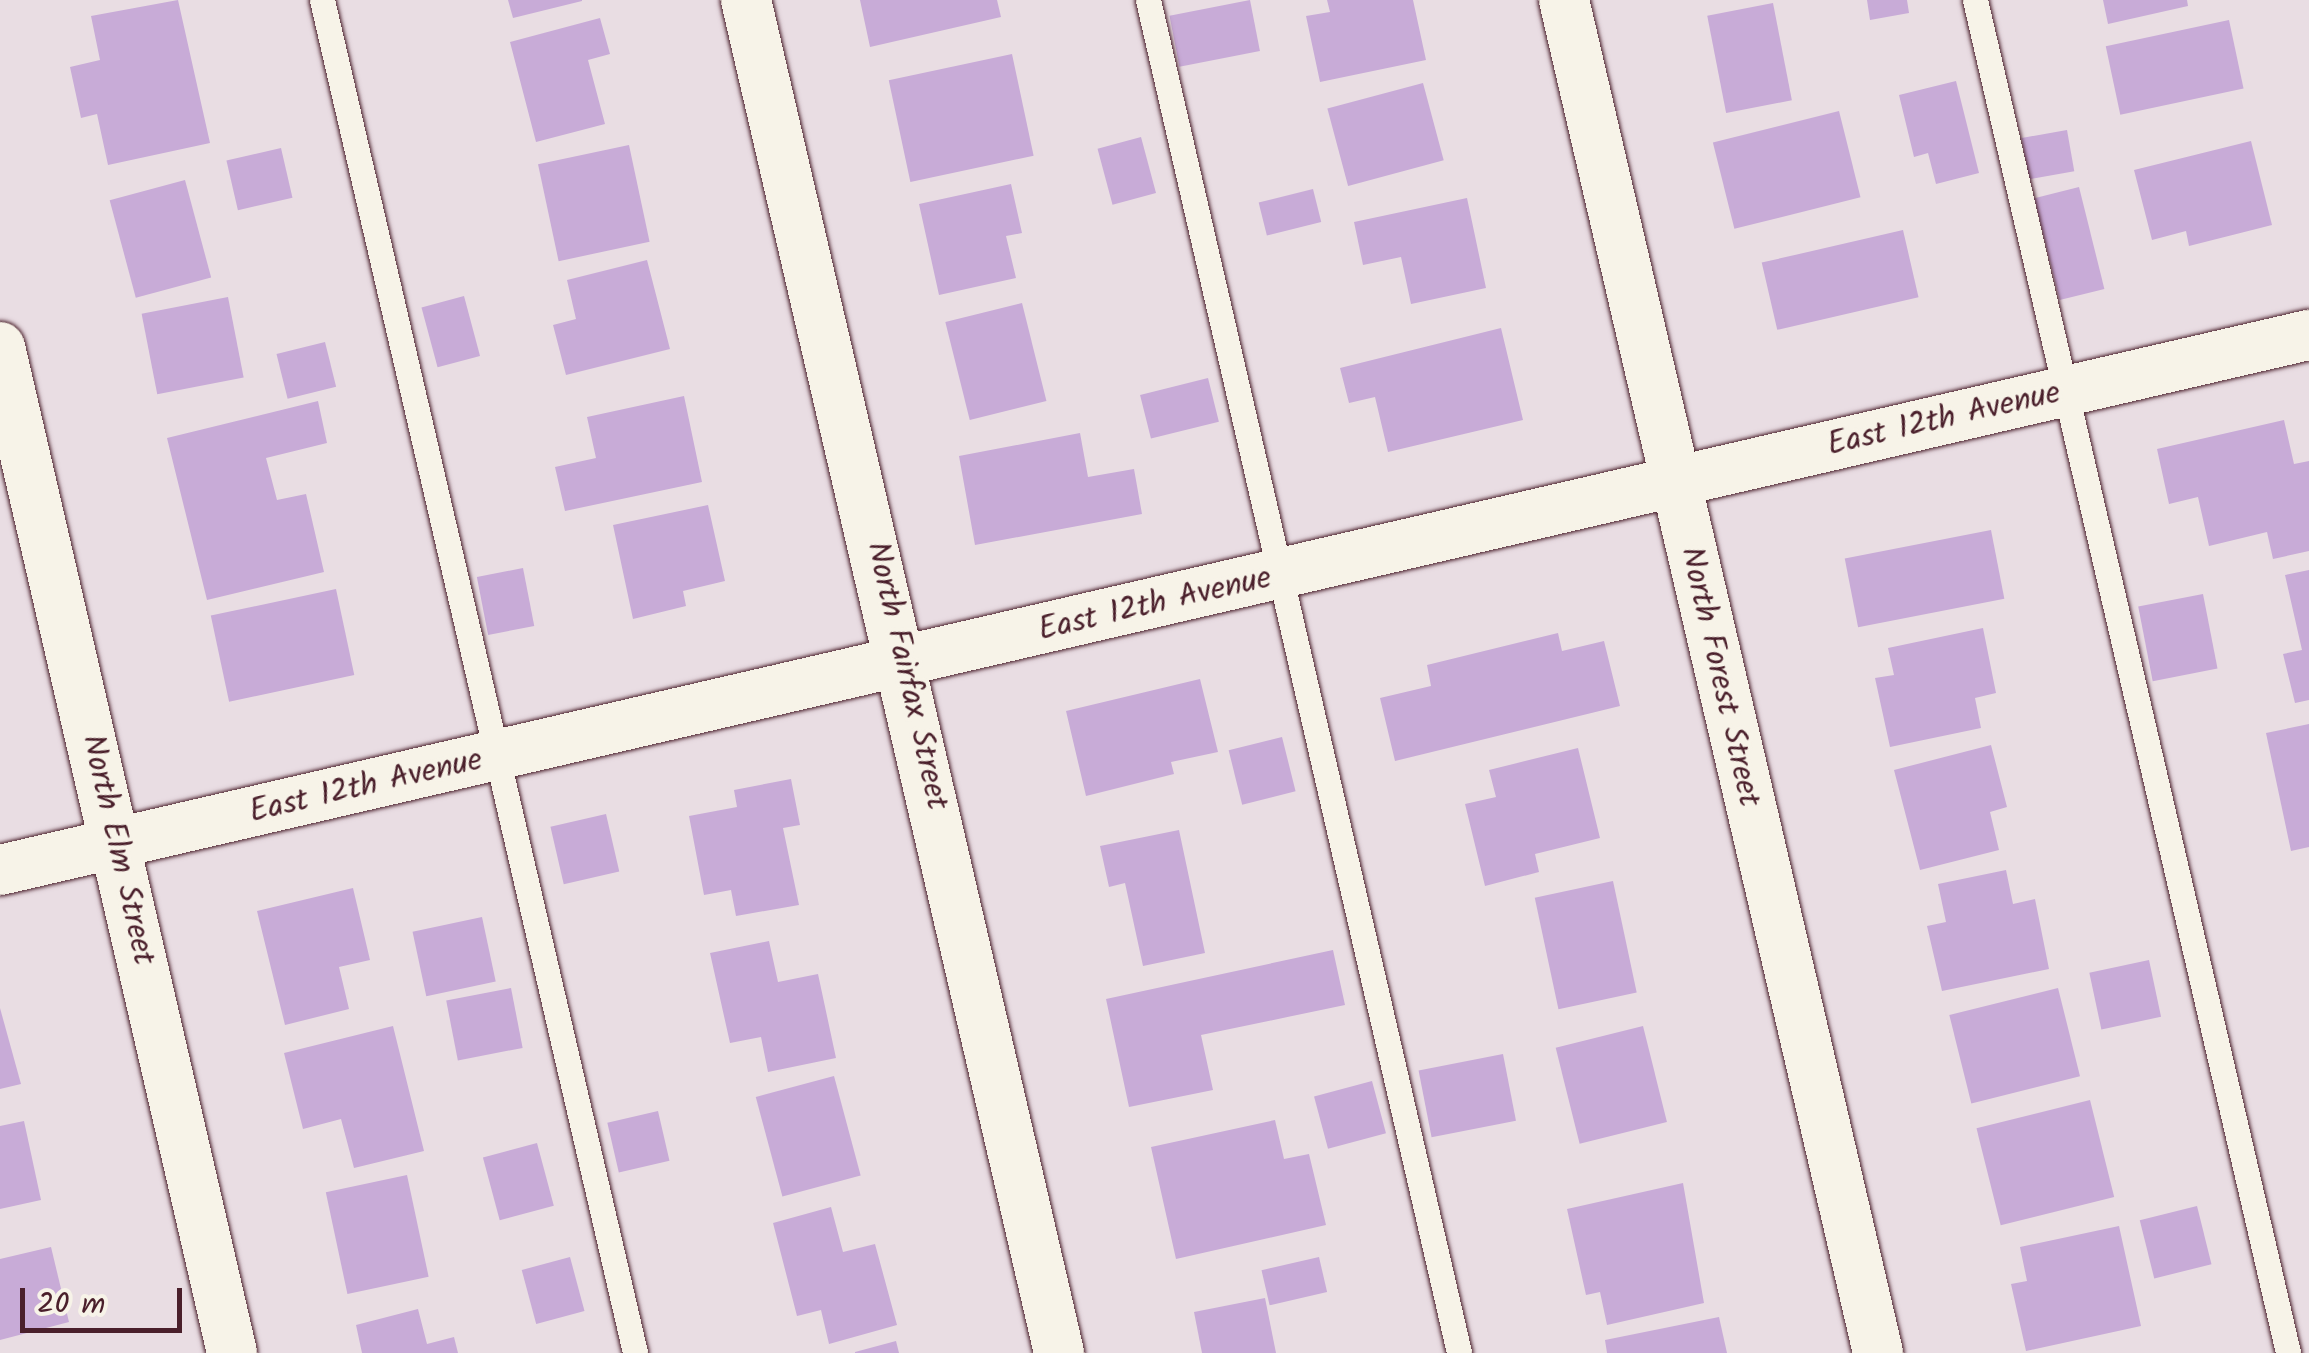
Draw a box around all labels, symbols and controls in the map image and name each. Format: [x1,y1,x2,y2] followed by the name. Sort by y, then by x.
[1824,375,2064,465] street label: East 12th Avenue
[857,538,955,814] street label: North Fairfax Street
[1670,543,1768,811] street label: North Forest Street
[1035,560,1275,650] street label: East 12th Avenue
[72,731,162,969] street label: North Elm Street
[246,742,486,832] street label: East 12th Avenue
[25,1268,188,1330] scale bar
[37,1281,105,1329] text: 20 m

